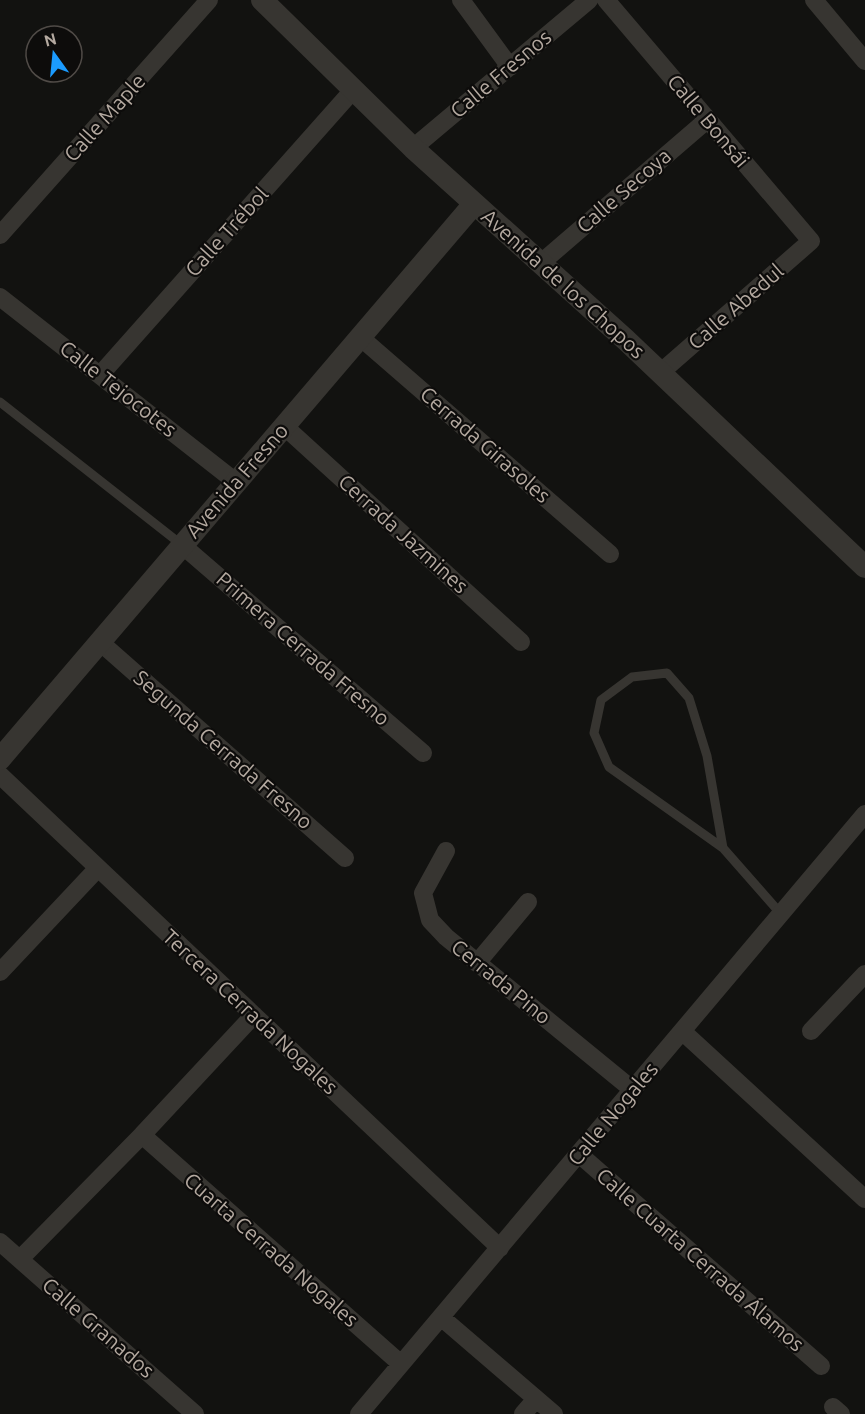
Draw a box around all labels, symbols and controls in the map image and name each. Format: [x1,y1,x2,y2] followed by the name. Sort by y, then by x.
[24,24,84,84] north arrow
[445,24,555,122] street label: Calle Fresnos
[42,29,58,50] text: N
[59,69,150,166] street label: Calle Maple
[663,69,755,172] street label: Calle Bonsái
[571,143,675,238] street label: Calle Secoya
[180,182,273,281] street label: Calle Trébol
[477,204,650,363] street label: Avenida de los Chopos
[683,258,788,354] street label: Calle Abedul
[55,335,182,441] street label: Calle Tejocotes
[416,381,556,507] street label: Cerrada Girasoles
[180,418,292,542] street label: Avenida Fresno
[334,469,473,598] street label: Cerrada Jazmines
[212,567,395,730] street label: Primera Cerrada Fresno
[129,665,318,833] street label: Segunda Cerrada Fresno
[158,924,343,1099] street label: Tercera Cerrada Nogales
[447,934,556,1029] street label: Cerrada Pino
[562,1057,662,1170] street label: Calle Nogales
[592,1163,809,1356] street label: Calle Cuarta Cerrada Álamos
[180,1167,364,1331] street label: Cuarta Cerrada Nogales
[38,1272,159,1382] street label: Calle Granados

